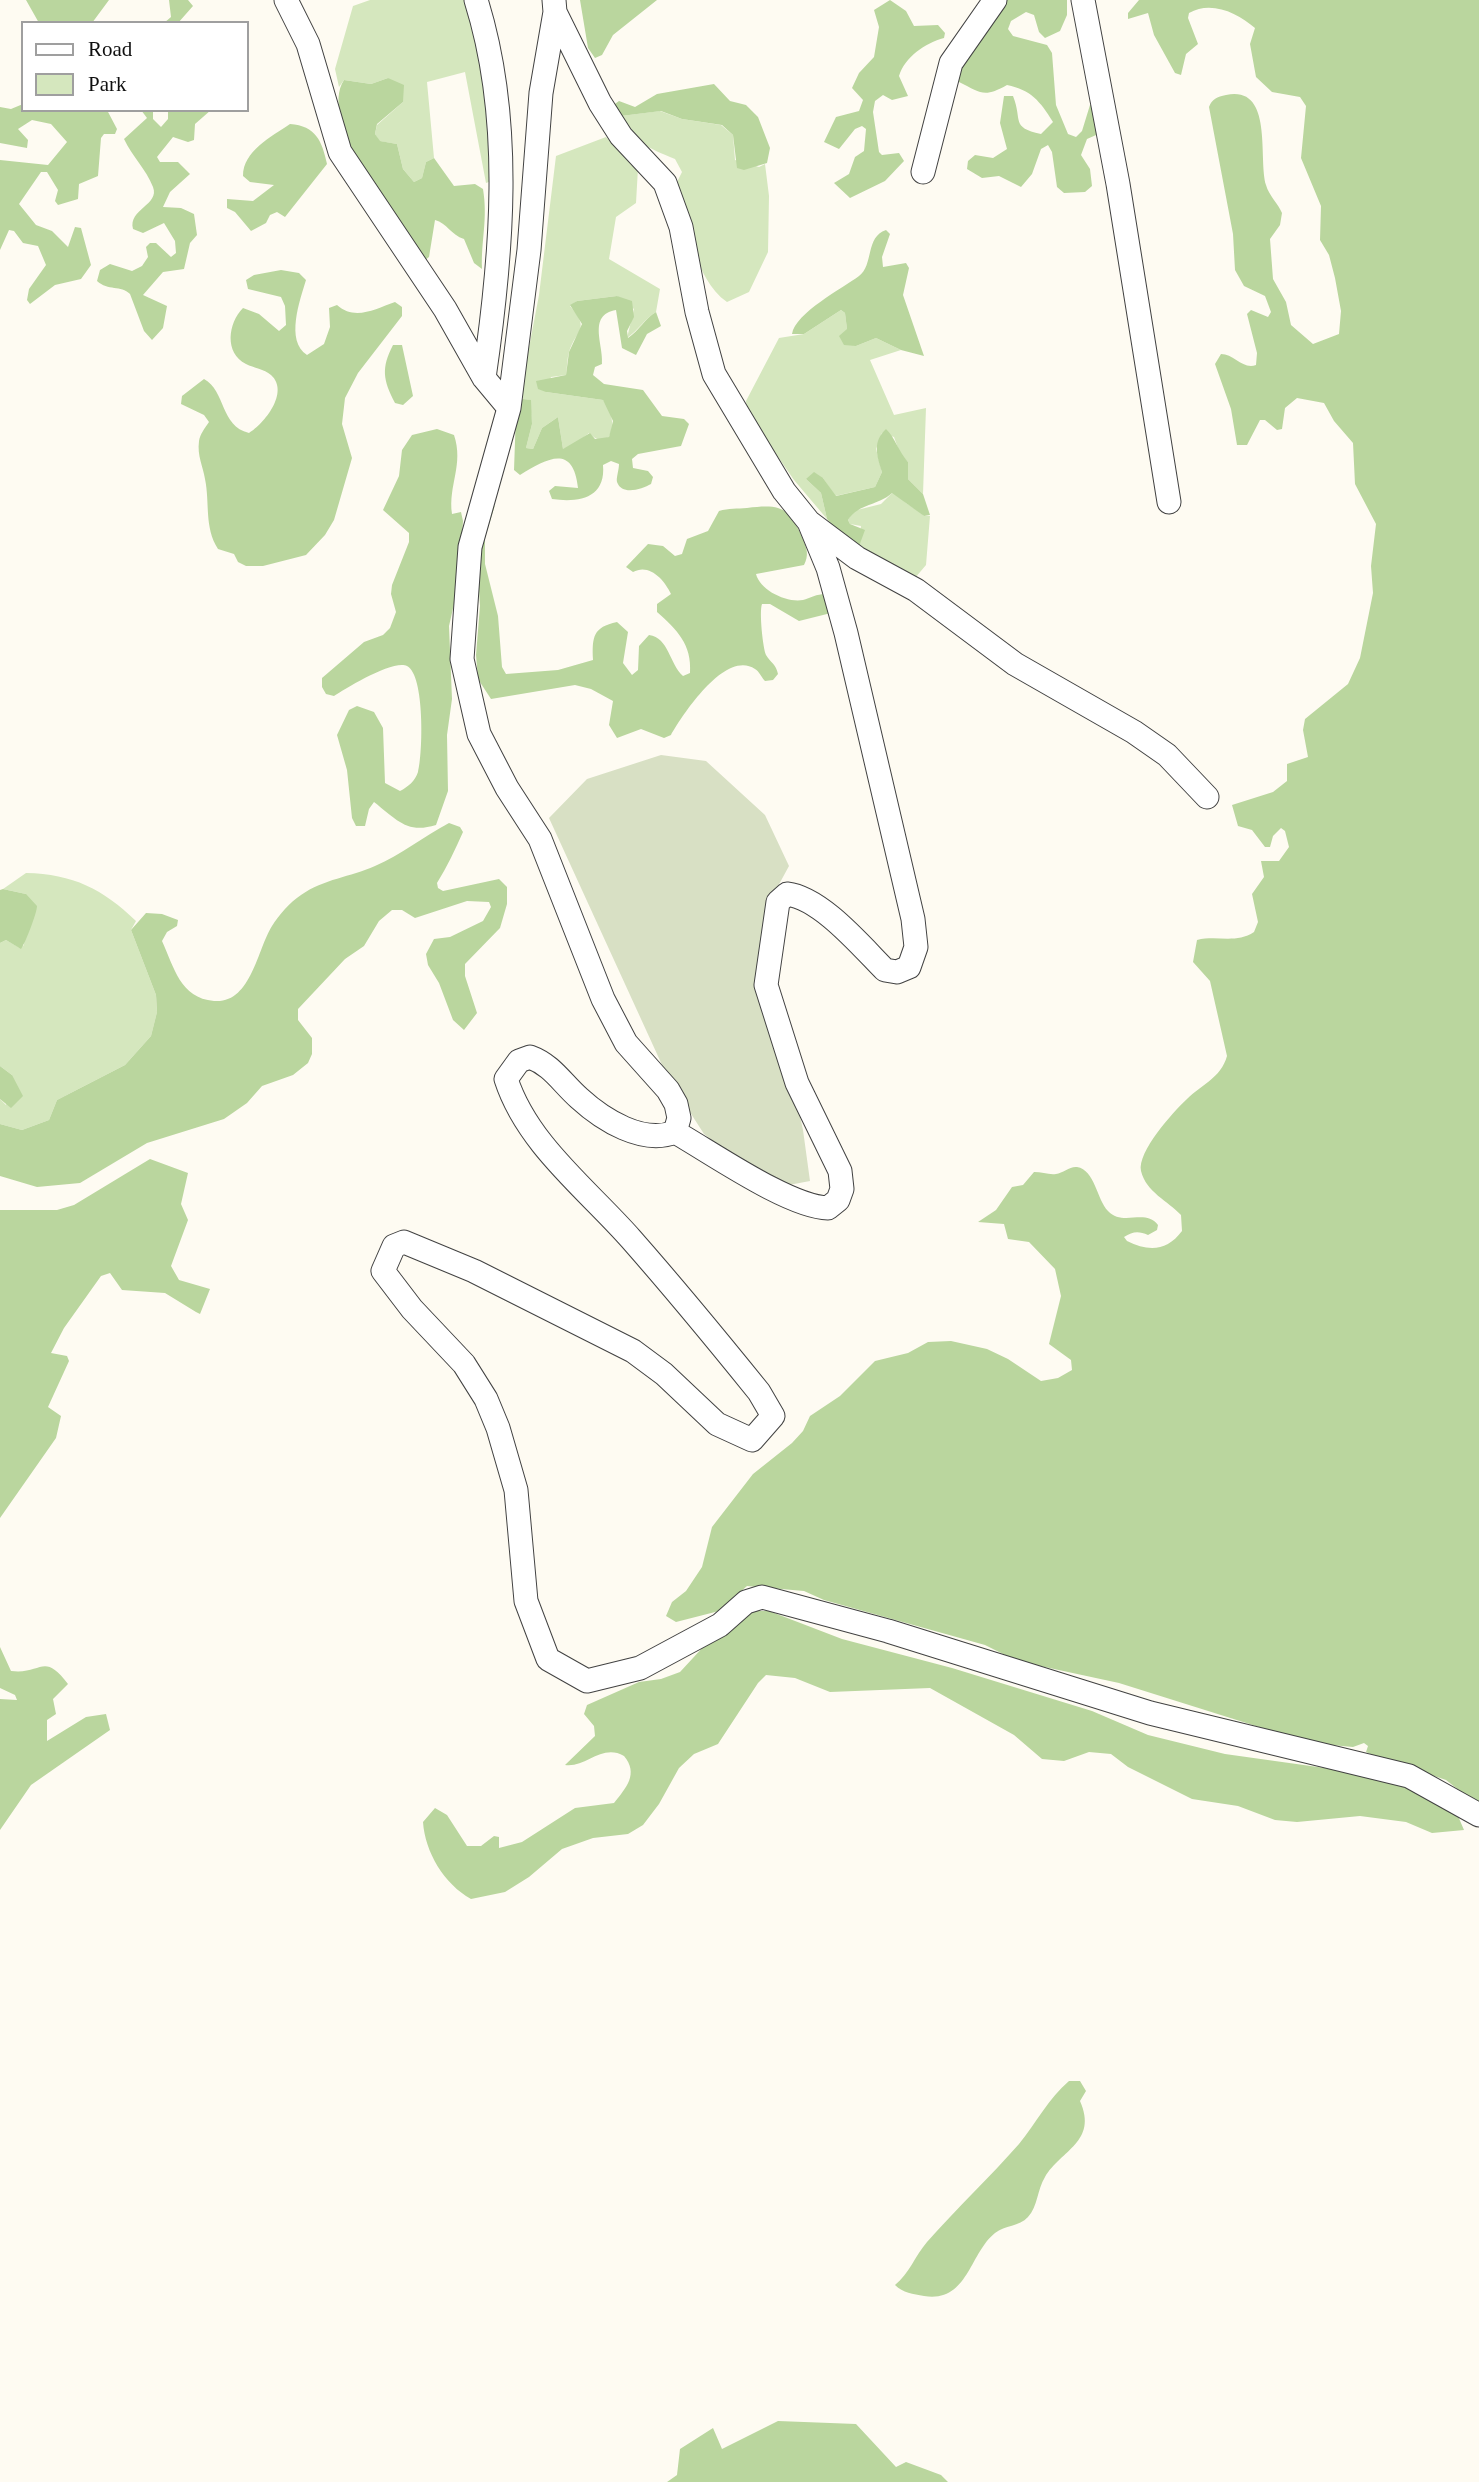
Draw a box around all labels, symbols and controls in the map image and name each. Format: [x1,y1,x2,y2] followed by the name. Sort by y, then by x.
[21,21,248,112] legend
[88,37,132,61] text: Road
[88,72,127,96] text: Park

